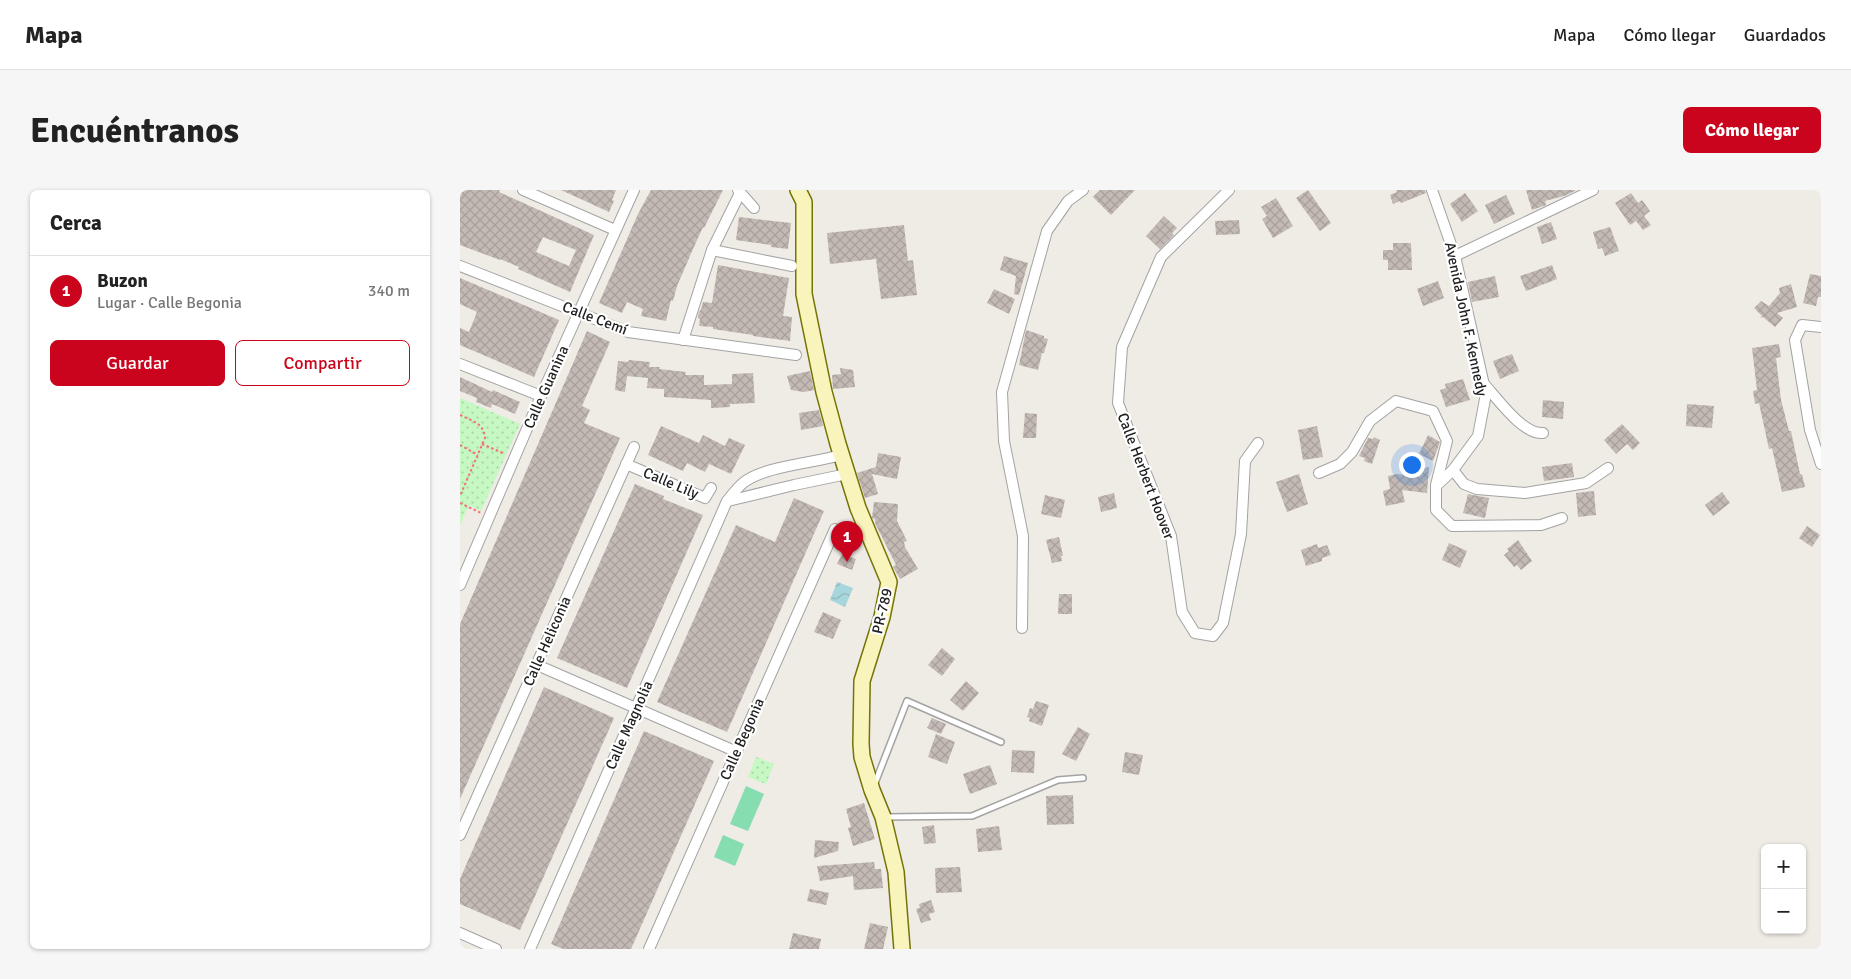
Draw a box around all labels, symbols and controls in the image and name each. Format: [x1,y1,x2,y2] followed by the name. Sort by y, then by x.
[25,20,83,50] text: Mapa
[1553,24,1595,46] text: Mapa
[1623,24,1716,46] text: Cómo llegar
[1744,24,1826,46] text: Guardados
[1683,107,1821,153] button: Cómo llegar
[30,109,239,152] text: Encuéntranos
[50,210,102,236] text: Cerca
[1441,240,1491,398] street label: Avenida John F. Kennedy
[97,269,148,293] text: Buzon
[62,281,70,301] text: 1
[368,281,410,301] text: 340 m
[97,293,242,313] text: Lugar · Calle Begonia
[560,297,630,339] street label: Calle Cemí
[50,340,225,386] button: Guardar
[235,340,410,386] button: Compartir
[520,343,572,431] street label: Calle Guanina
[1114,410,1179,542] street label: Calle Herbert Hoover
[1399,452,1425,478] your location
[640,463,702,503] street label: Calle Lily
[831,521,863,562] pin: 1
[868,586,896,636] street label: PR-789
[519,593,575,689] street label: Calle Heliconia
[601,678,657,772] street label: Calle Magnolia
[716,695,768,783] street label: Calle Begonia
[1761,844,1806,934] map controls
[1761,844,1806,889] button: +
[1761,889,1806,934] button: −

